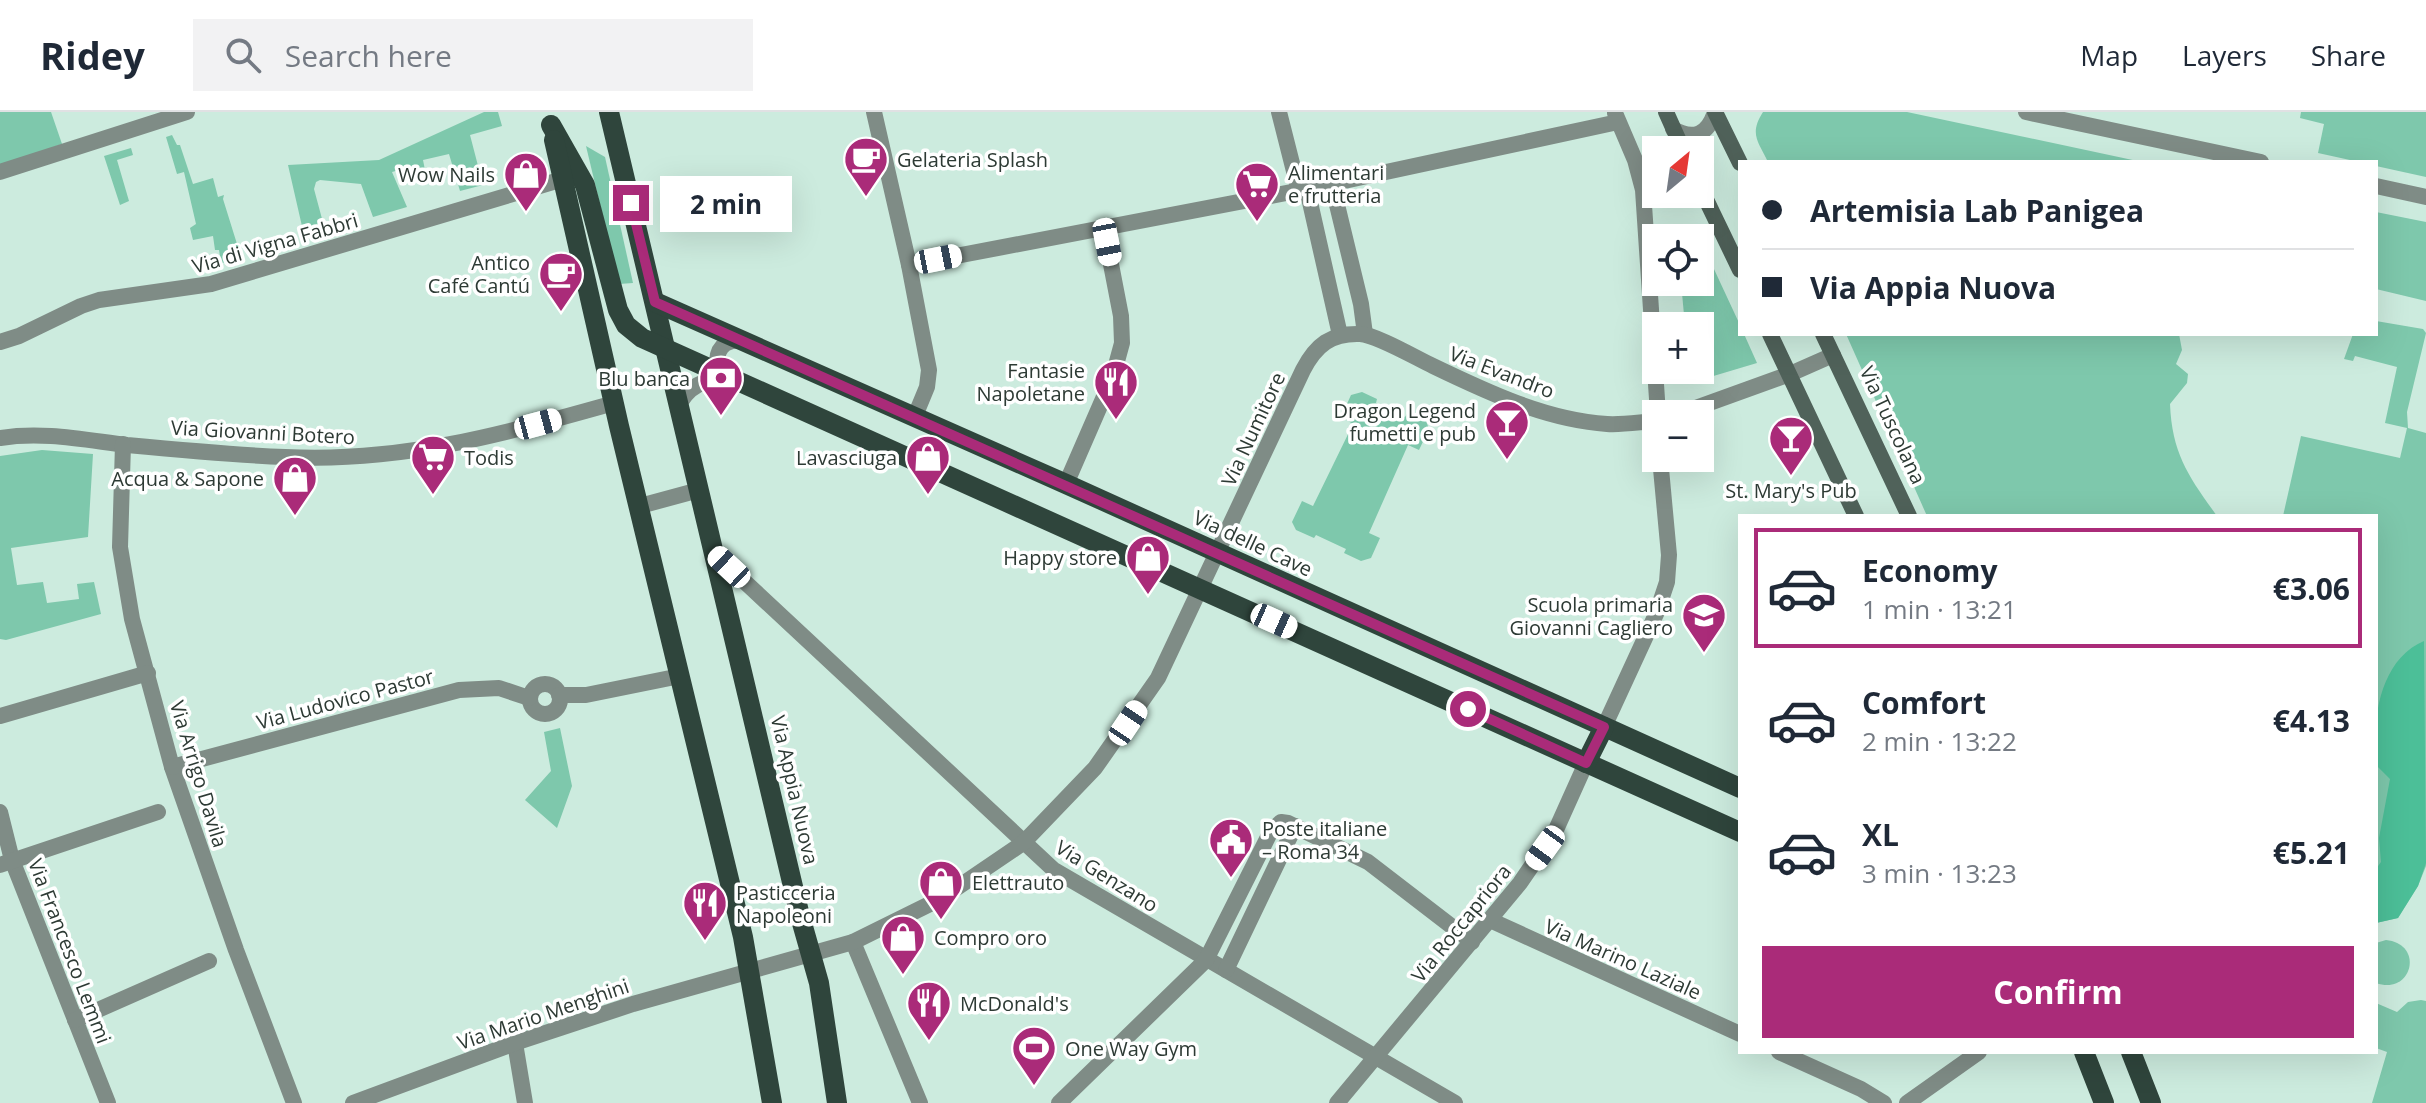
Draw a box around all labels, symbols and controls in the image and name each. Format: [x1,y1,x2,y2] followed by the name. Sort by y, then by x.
[193,19,753,91] search box
[40,29,145,81] text: Ridey
[221,33,265,77] icon: search
[285,35,452,76] text: Search here
[2080,36,2138,74] text: Map
[2182,36,2267,74] text: Layers
[2311,36,2386,74] text: Share
[842,135,890,198] cafe icon: Gelateria Splash
[1642,136,1714,208] north arrow
[1642,136,1714,472] map controls
[897,146,1048,173] place label: Gelateria Splash
[502,150,550,213] shop icon: Wow Nails
[1288,159,1384,209] place label: Alimentari e frutteria
[1233,160,1281,223] supermarket icon: Alimentari e frutteria
[398,161,495,188] place label: Wow Nails
[659,175,791,231] callout: 2 min
[613,185,649,221] route end
[690,186,762,222] text: 2 min
[1810,190,2144,231] text: Artemisia Lab Panigea
[189,206,361,280] street label: Via di Vigna Fabbri
[1091,216,1123,268] car
[1642,224,1714,296] button: locate
[912,243,964,275] car
[428,249,530,299] place label: Antico Café Cantú
[537,250,585,313] cafe icon: Antico Café Cantú
[1810,267,2056,308] text: Via Appia Nuova
[1642,312,1714,384] button: +
[1446,340,1558,404] street label: Via Evandro
[697,354,745,417] bank icon: Blu banca
[977,357,1085,407] place label: Fantasie Napoletane
[1092,358,1140,421] restaurant icon: Fantasie Napoletane
[1854,362,1932,488] street label: Via Tuscolana
[598,365,690,392] place label: Blu banca
[1215,368,1291,490] street label: Via Numitore
[1334,397,1476,447] place label: Dragon Legend fumetti e pub
[1483,398,1531,461] bar icon: Dragon Legend fumetti e pub
[1642,400,1714,472] button: −
[512,406,564,442] car
[170,414,356,450] street label: Via Giovanni Botero
[1767,414,1815,477] bar icon: St. Mary's Pub
[409,433,457,496] supermarket icon: Todis
[904,433,952,496] shop icon: Lavasciuga
[464,444,514,471] place label: Todis
[796,444,897,471] place label: Lavasciuga
[271,454,319,517] shop icon: Acqua & Sapone
[111,465,264,492] place label: Acqua & Sapone
[1725,477,1857,504] place label: St. Mary's Pub
[1189,504,1317,582] street label: Via delle Cave
[1124,533,1172,596] shop icon: Happy store
[703,542,755,592] car
[1003,544,1117,571] place label: Happy store
[1862,550,1998,591] text: Economy
[1766,552,1838,624] icon: car
[2273,568,2350,609] text: €3.06
[1509,591,1673,641] place label: Scuola primaria Giovanni Cagliero
[1680,591,1728,654] school or university icon: Scuola primaria Giovanni Cagliero
[1862,591,2017,627] text: 1 min · 13:21
[1247,600,1301,642] car
[254,662,436,736] street label: Via Ludovico Pastor
[1862,682,1986,723] text: Comfort
[1766,684,1838,756] icon: car
[1450,691,1486,727] route start
[1105,696,1151,750] car
[164,697,234,851] street label: Via Arrigo Davila
[2273,700,2350,741] text: €4.13
[765,713,825,867] street label: Via Appia Nuova
[1862,723,2017,759] text: 2 min · 13:22
[1862,814,1899,855] text: XL
[1262,815,1387,865] place label: Poste italiane – Roma 34
[1207,816,1255,879] public building icon: Poste italiane – Roma 34
[1766,816,1838,888] icon: car
[1521,822,1569,874] car
[2273,832,2350,873] text: €5.21
[1051,834,1163,918] street label: Via Genzano
[22,855,118,1047] street label: Via Francesco Lemmi
[1862,855,2017,891] text: 3 min · 13:23
[917,858,965,921] shop icon: Elettrauto
[1405,858,1517,988] street label: Via Roccapriora
[972,869,1064,896] place label: Elettrauto
[681,879,729,942] restaurant icon: Pasticceria Napoleoni
[736,879,836,929] place label: Pasticceria Napoleoni
[1541,912,1705,1006] street label: Via Marino Laziale
[879,913,927,976] shop icon: Compro oro
[934,924,1047,951] place label: Compro oro
[1762,946,2354,1038] button: Confirm
[454,972,632,1056] street label: Via Mario Menghini
[905,979,953,1042] restaurant icon: McDonald's
[960,990,1069,1017] place label: McDonald's
[1010,1024,1058,1087] sports icon: One Way Gym
[1065,1035,1197,1062] place label: One Way Gym

